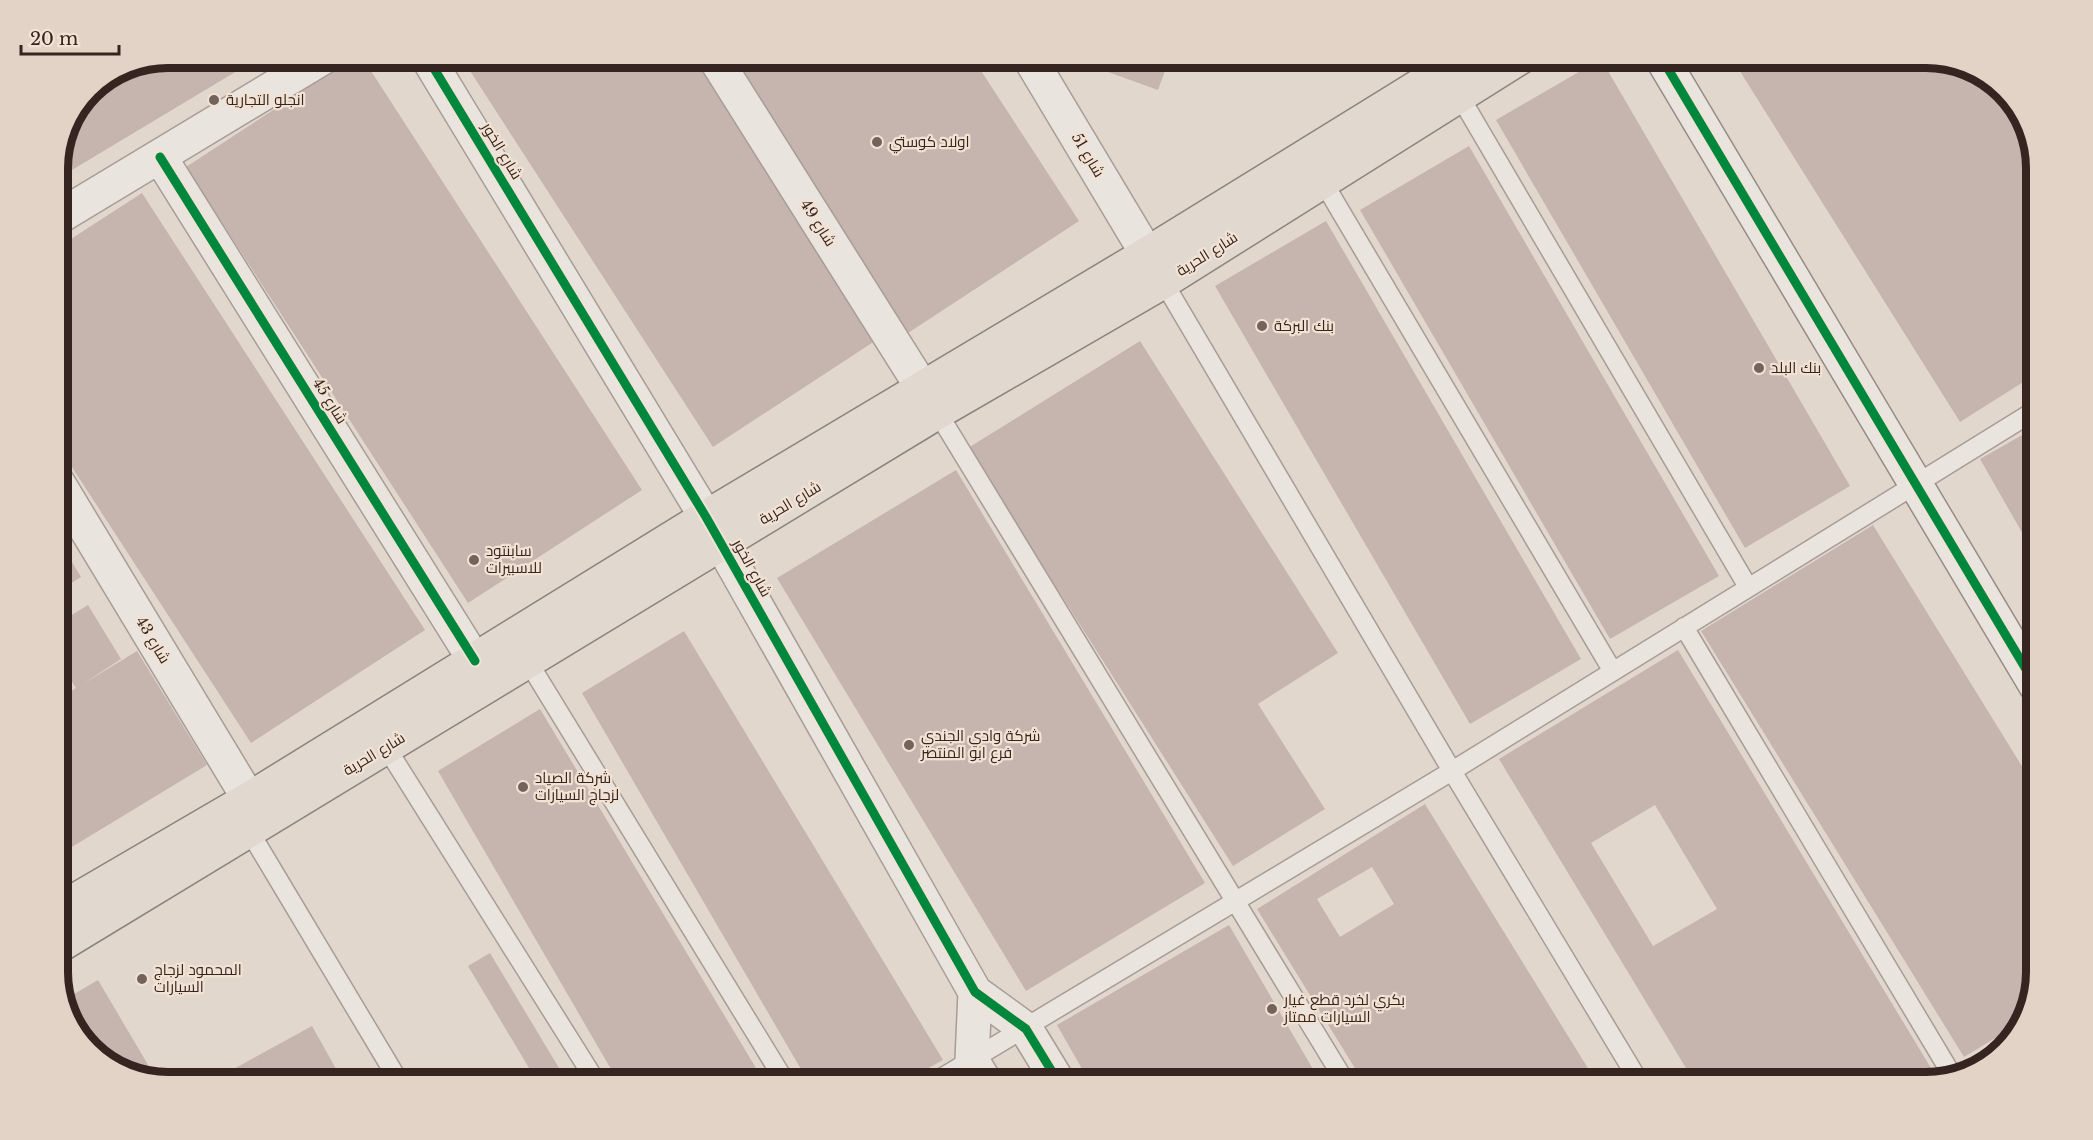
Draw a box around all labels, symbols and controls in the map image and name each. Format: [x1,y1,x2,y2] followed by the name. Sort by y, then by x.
[21,18,118,56] scale bar
[30,28,78,50] text: 20 m
[226,90,305,109] place label: انجلو التجارية
[207,93,221,107] marker: انجلو التجارية
[476,118,527,184] street label: شارع الخور
[1066,129,1109,181] street label: شارع 51
[889,132,970,154] place label: اولاد كوستي
[870,135,884,149] marker: اولاد كوستي
[795,196,840,251] street label: شارع 49
[1172,227,1242,282] street label: شارع الحرية
[1274,316,1334,335] place label: بنك البركة
[1255,319,1269,333] marker: بنك البركة
[1771,358,1821,377] place label: بنك البلد
[1752,361,1766,375] marker: بنك البلد
[307,374,352,428] street label: شارع 45
[755,477,825,530] street label: شارع الحرية
[727,535,776,601] street label: شارع الخور
[486,541,542,577] place label: سابنتود للاسبيرات
[467,553,481,567] marker: سابنتود للاسبيرات
[130,613,175,668] street label: شارع 43
[920,726,1040,764] place label: شركة وادي الجندي فرع ابو المنتصر
[339,728,409,781] street label: شارع الحرية
[902,738,916,752] marker: شركة وادي الجندي فرع ابو المنتصر
[535,768,619,806] place label: شركة الصياد لزجاج السيارات
[516,780,530,794] marker: شركة الصياد لزجاج السيارات
[154,960,242,996] place label: المحمود لزجاج السيارات
[135,972,149,986] marker: المحمود لزجاج السيارات
[1283,990,1405,1026] place label: بكري لخرد قطع غيار السيارات ممتاز
[1265,1002,1279,1016] marker: بكري لخرد قطع غيار السيارات ممتاز

